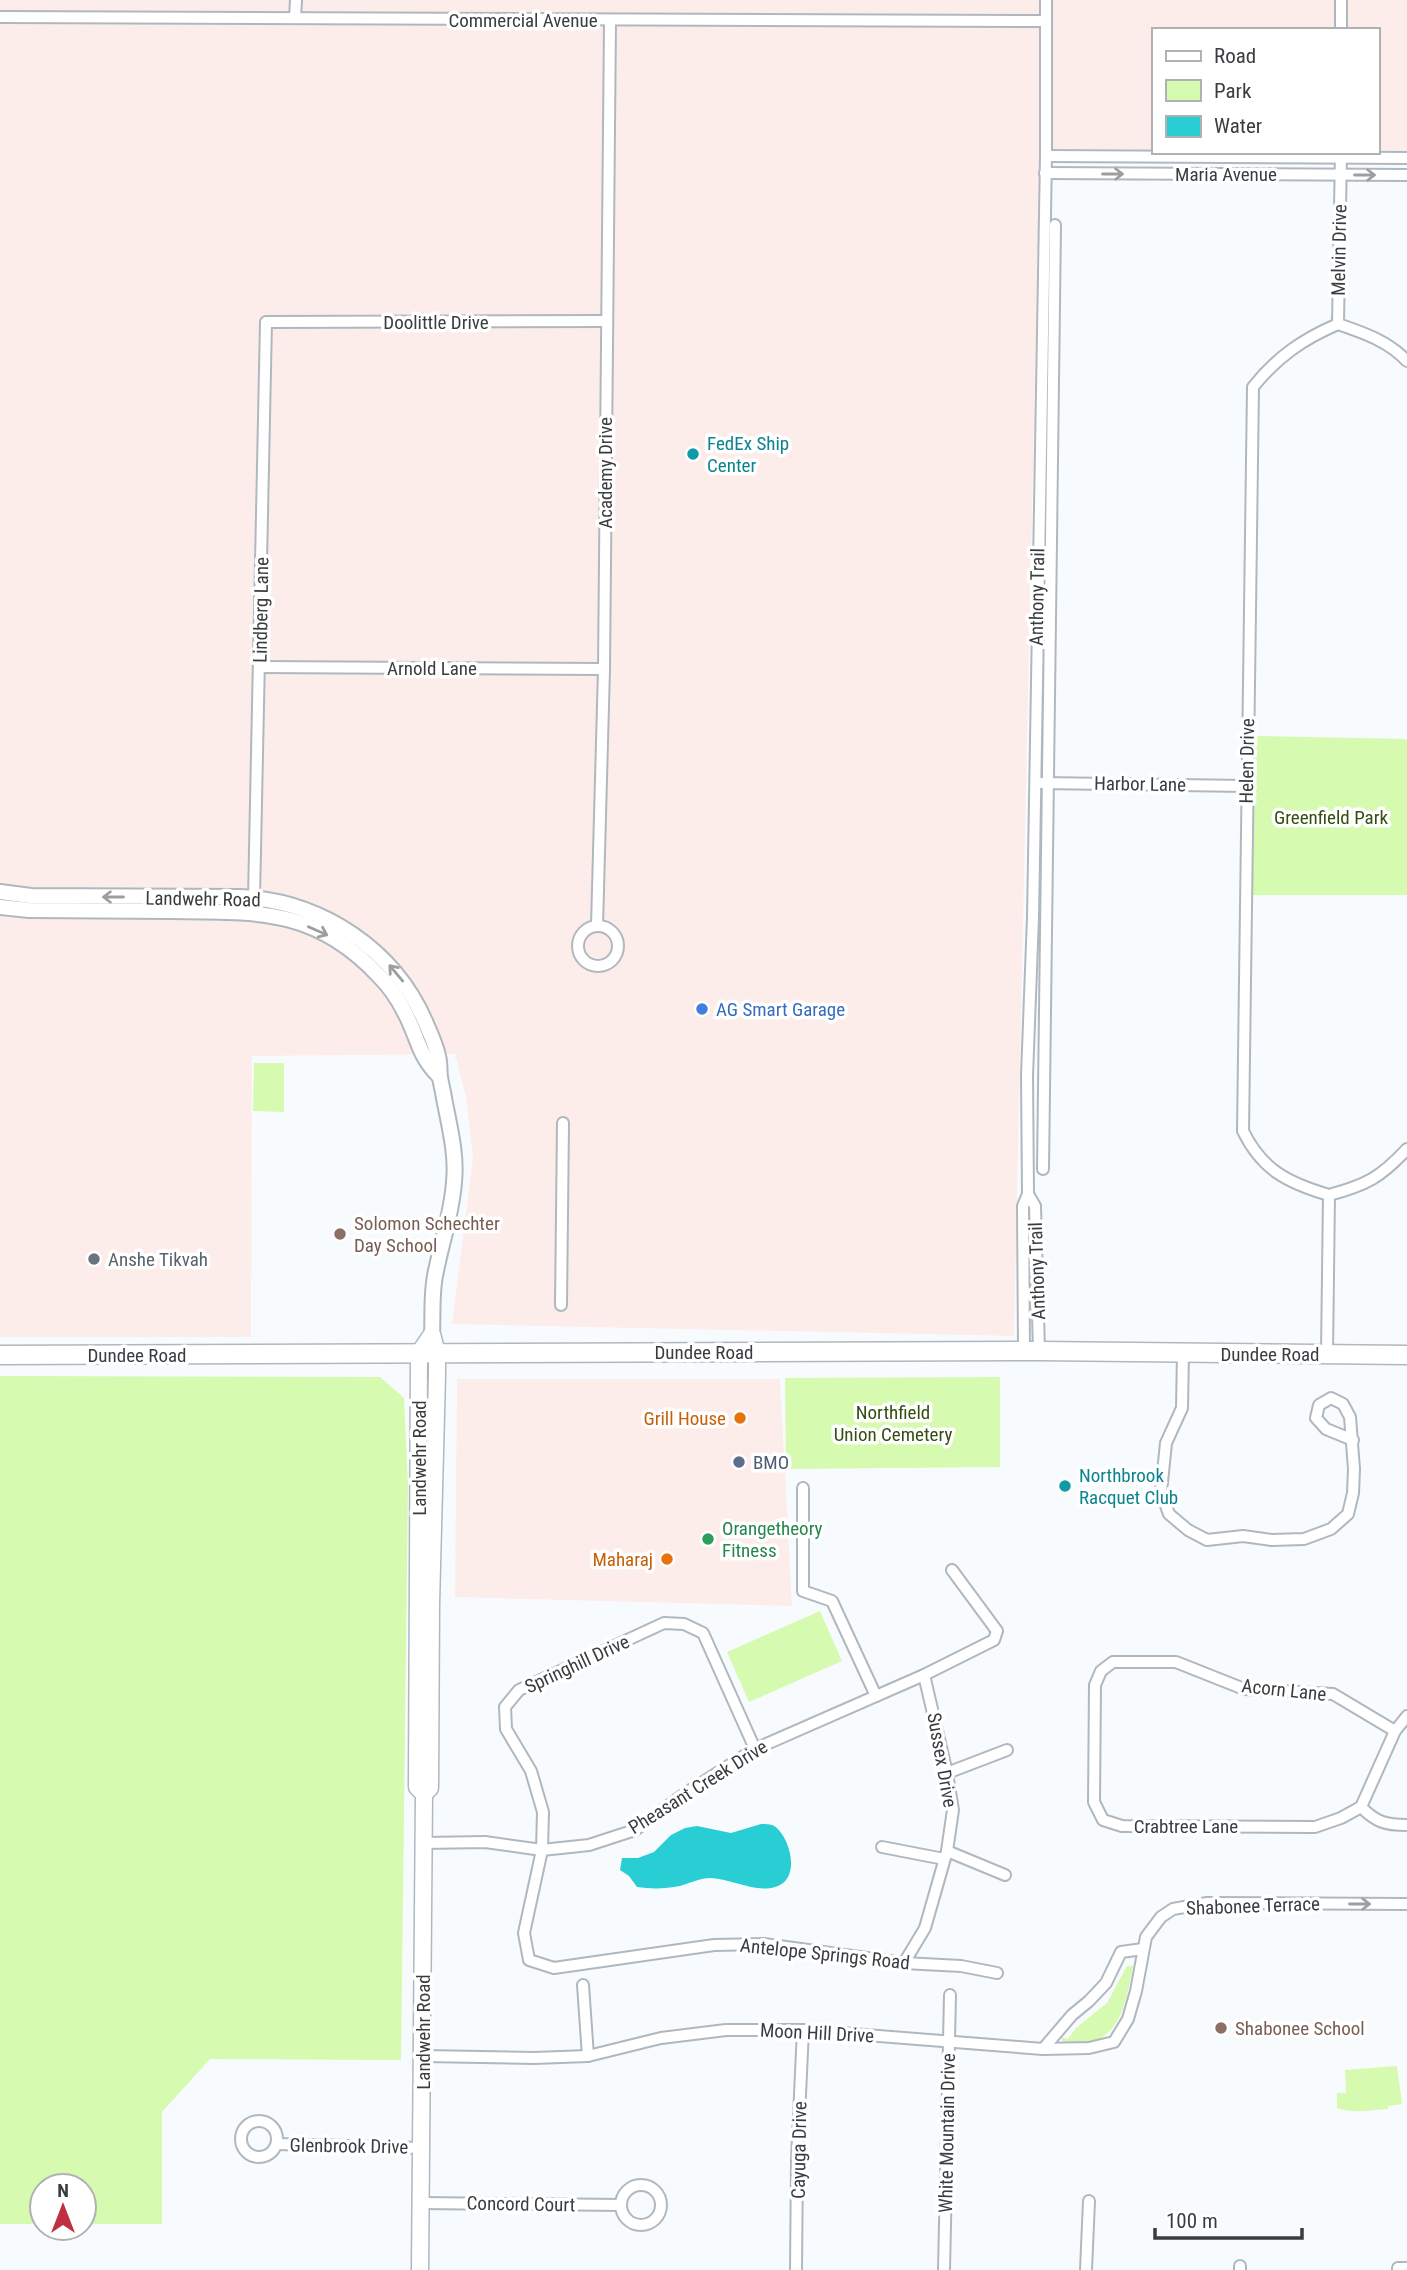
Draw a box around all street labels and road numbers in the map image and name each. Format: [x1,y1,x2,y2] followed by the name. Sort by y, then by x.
[448,9,598,32] street label: Commercial Avenue
[1175,163,1277,186] street label: Maria Avenue
[1327,204,1351,296] street label: Melvin Drive
[383,311,489,334] street label: Doolittle Drive
[594,417,617,529] street label: Academy Drive
[1025,548,1049,646] street label: Anthony Trail
[249,557,273,663] street label: Lindberg Lane
[387,657,477,680] street label: Arnold Lane
[1235,718,1259,804] street label: Helen Drive
[1094,772,1186,796] street label: Harbor Lane
[145,886,261,912] street label: Landwehr Road
[1024,1222,1050,1320] street label: Anthony Trail
[655,1341,753,1364] street label: Dundee Road
[1221,1343,1319,1366] street label: Dundee Road
[88,1344,186,1367] street label: Dundee Road
[408,1400,431,1516] street label: Landwehr Road
[521,1630,633,1698] street label: Springhill Drive
[1241,1674,1327,1706] street label: Acorn Lane
[922,1711,962,1809] street label: Sussex Drive
[624,1735,772,1839] street label: Pheasant Creek Drive
[1134,1815,1238,1838] street label: Crabtree Lane
[1186,1892,1320,1920] street label: Shabonee Terrace
[739,1934,911,1974] street label: Antelope Springs Road
[412,1974,435,2090] street label: Landwehr Road
[759,2019,875,2047] street label: Moon Hill Drive
[934,2053,960,2213] street label: White Mountain Drive
[787,2101,811,2199] street label: Cayuga Drive
[290,2133,409,2159] street label: Glenbrook Drive
[467,2192,575,2216] street label: Concord Court

